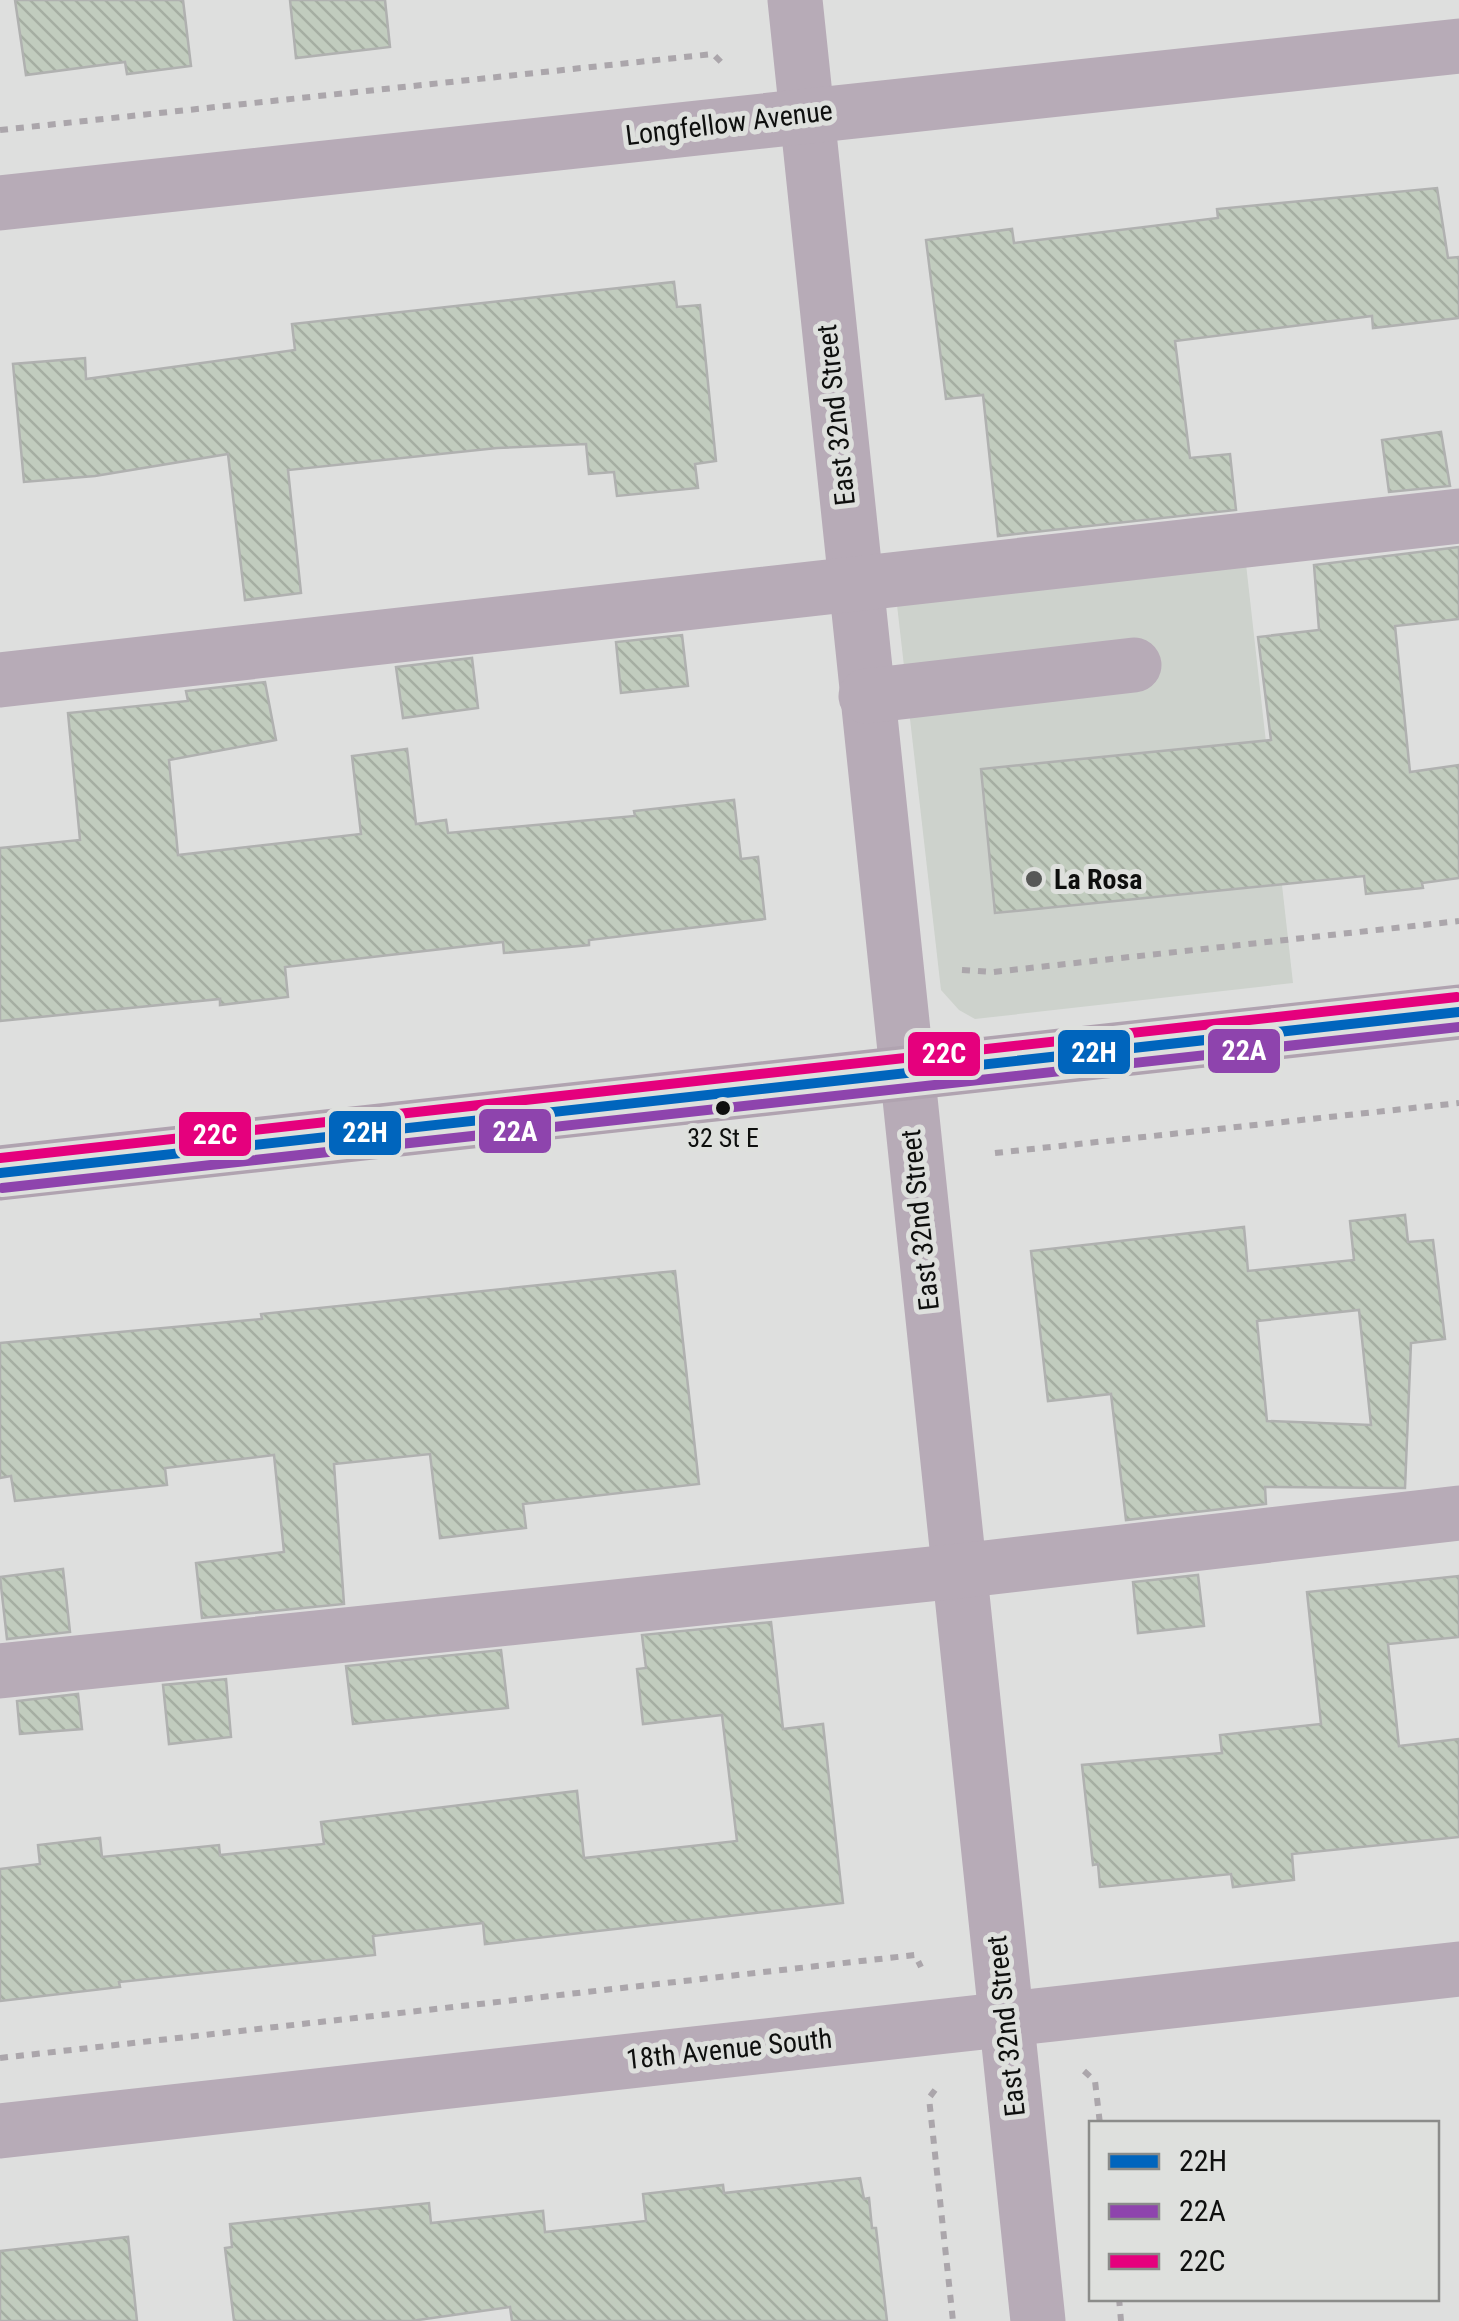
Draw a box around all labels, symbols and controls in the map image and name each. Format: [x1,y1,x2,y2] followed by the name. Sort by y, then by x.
[623,94,835,152] street label: Longfellow Avenue
[810,323,862,507] street label: East 32nd Street
[1054,863,1142,896] place label: La Rosa
[1023,868,1045,890] marker: La Rosa
[1206,1027,1282,1075] line badge: 22A
[1056,1028,1132,1076] line badge: 22H
[906,1030,982,1078] line badge: 22C
[1221,1034,1267,1067] text: 22A
[1071,1036,1117,1069] text: 22H
[922,1037,966,1070] text: 22C
[713,1098,733,1118] marker: 32 St E
[477,1107,553,1155] line badge: 22A
[327,1109,403,1157] line badge: 22H
[177,1110,253,1158] line badge: 22C
[492,1115,538,1148] text: 22A
[342,1116,388,1149] text: 22H
[193,1118,237,1151] text: 22C
[687,1123,759,1153] place label: 32 St E
[894,1128,946,1312] street label: East 32nd Street
[980,1934,1032,2118] street label: East 32nd Street
[624,2022,834,2076] street label: 18th Avenue South
[1089,2121,1439,2301] legend
[1179,2143,1227,2178] text: 22H
[1179,2193,1226,2228] text: 22A
[1179,2243,1226,2278] text: 22C

